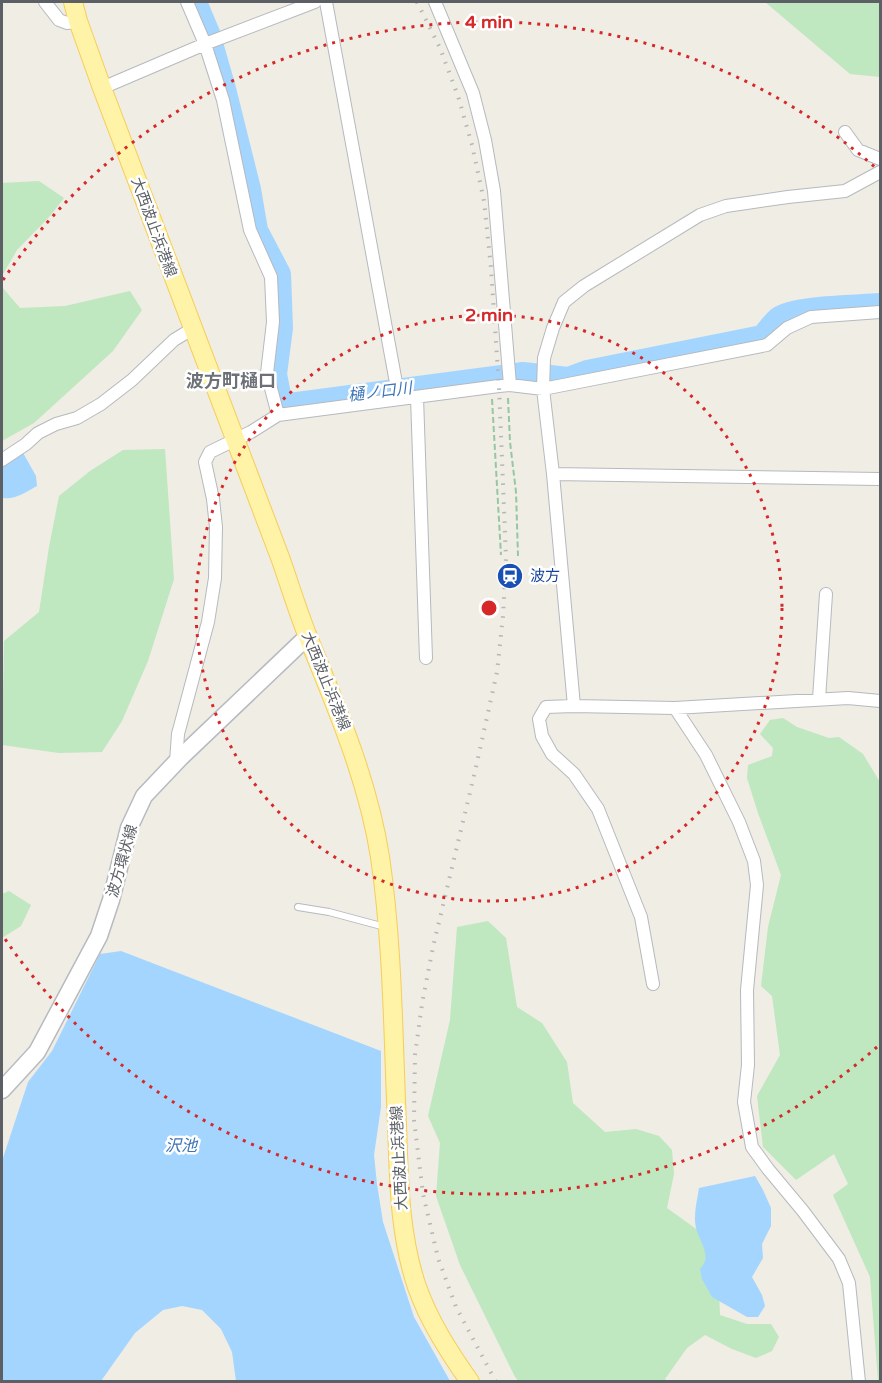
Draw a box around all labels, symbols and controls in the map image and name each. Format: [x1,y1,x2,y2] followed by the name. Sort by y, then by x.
[465,11,513,33] text: 4 min
[128,175,180,279] street label: 大西波止浜港線
[465,304,513,326] text: 2 min
[186,370,276,392] district label: 波方町樋口
[347,378,415,406] water label: 樋ノ口川
[495,561,525,591] station icon: 波方
[530,567,560,585] place label: 波方
[479,598,499,618] centre of rings
[298,629,354,733] street label: 大西波止浜港線
[103,822,141,900] street label: 波方環状線
[387,1105,411,1211] street label: 大西波止浜港線
[165,1136,199,1156] water label: 沢池

